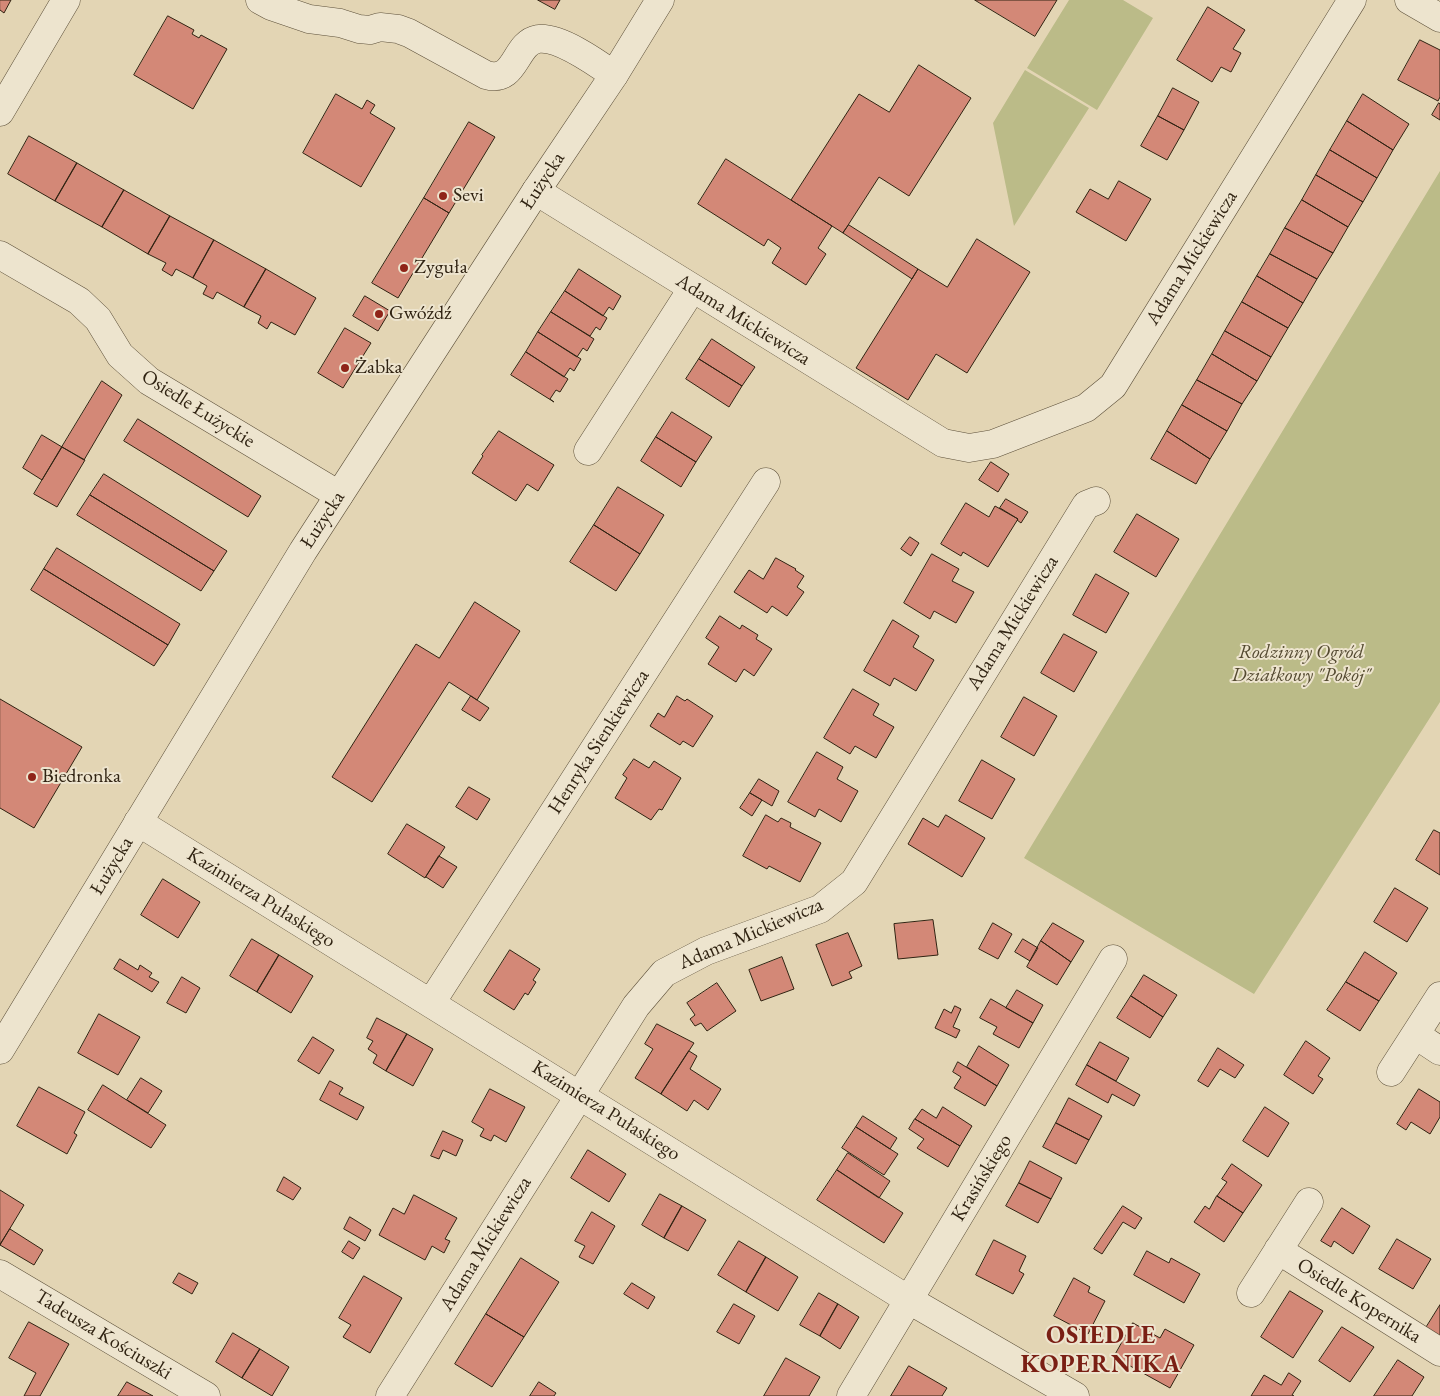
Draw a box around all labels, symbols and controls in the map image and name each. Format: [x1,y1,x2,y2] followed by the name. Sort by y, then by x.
[516,148,570,214] street label: Łużycka
[453,184,484,208] place label: Sevi
[1141,186,1243,330] street label: Adama Mickiewicza
[437,190,449,202] marker: Sevi
[414,256,468,280] place label: Zyguła
[398,262,410,274] marker: Zyguła
[671,269,815,371] street label: Adama Mickiewicza
[389,302,452,326] place label: Gwóźdź
[373,308,385,320] marker: Gwóźdź
[355,356,402,380] place label: Żabka
[339,362,351,374] marker: Żabka
[137,365,259,453] street label: Osiedle Łużyckie
[296,487,350,553] street label: Łużycka
[962,551,1064,695] street label: Adama Mickiewicza
[1231,641,1371,688] park label: Rodzinny Ogród Działkowy "Pokój"
[543,665,655,819] street label: Henryka Sienkiewicza
[42,765,121,789] place label: Biedronka
[26,771,38,783] marker: Biedronka
[85,833,139,899] street label: Łużycka
[182,843,340,953] street label: Kazimierza Pułaskiego
[675,893,827,975] street label: Adama Mickiewicza
[527,1056,685,1166] street label: Kazimierza Pułaskiego
[947,1130,1017,1226] street label: Krasińskiego
[435,1172,537,1316] street label: Adama Mickiewicza
[1292,1253,1426,1349] street label: Osiedle Kopernika
[30,1285,176,1385] street label: Tadeusza Kościuszki
[1019,1321,1183,1380] district label: OSIEDLE KOPERNIKA

